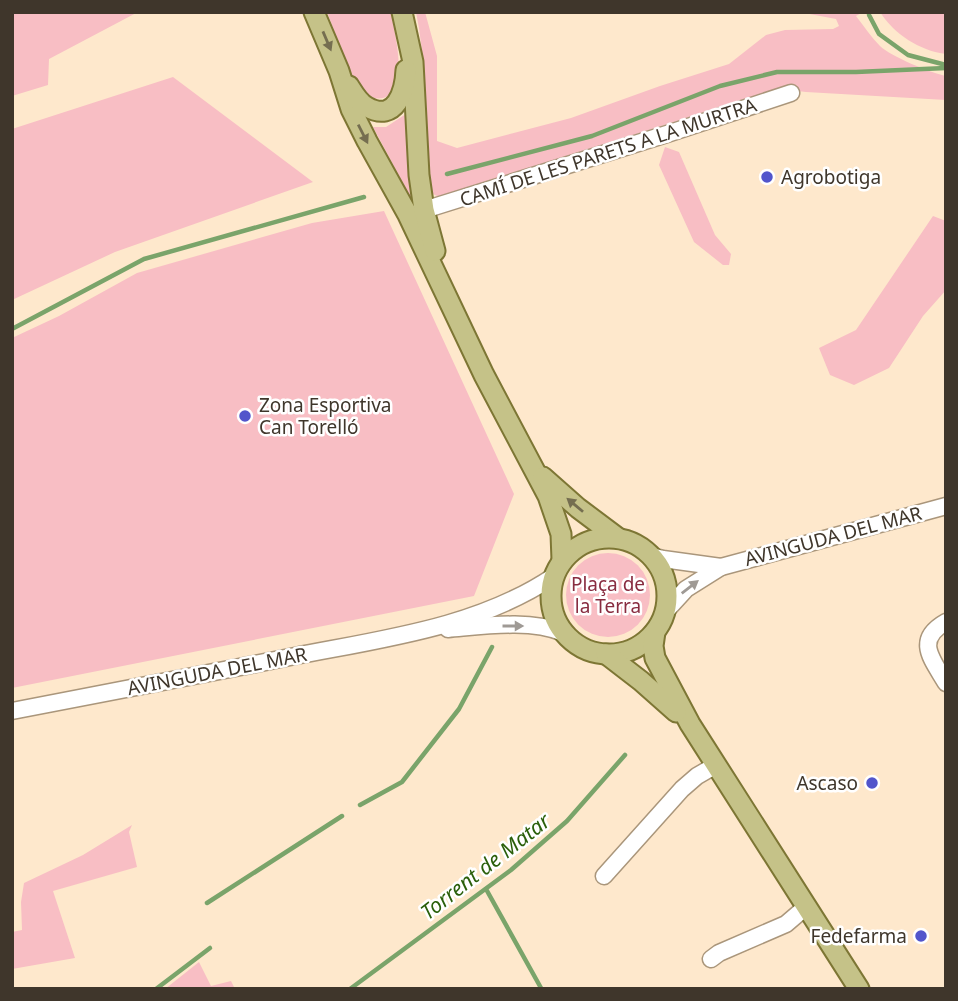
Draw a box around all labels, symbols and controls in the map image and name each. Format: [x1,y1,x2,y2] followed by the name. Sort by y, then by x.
[321,31,332,52] one-way arrow
[456,91,761,212] street label: CAMÍ DE LES PARETS A LA MURTRA
[358,124,369,144] one-way arrow
[781,164,881,190] place label: Agrobotiga
[759,169,775,185] marker: Agrobotiga
[259,392,391,440] place label: Zona Esportiva Can Torelló
[237,408,253,424] marker: Zona Esportiva Can Torelló
[566,498,583,513] one-way arrow
[742,500,925,572] street label: AVINGUDA DEL MAR
[571,571,645,619] park label: Plaça de la Terra
[681,580,699,594] one-way arrow
[503,620,525,632] one-way arrow
[125,641,309,701] street label: AVINGUDA DEL MAR
[796,770,858,796] place label: Ascaso
[864,775,880,791] marker: Ascaso
[414,806,557,925] water label: Torrent de Matar
[811,923,907,949] place label: Fedefarma
[913,928,929,944] marker: Fedefarma

